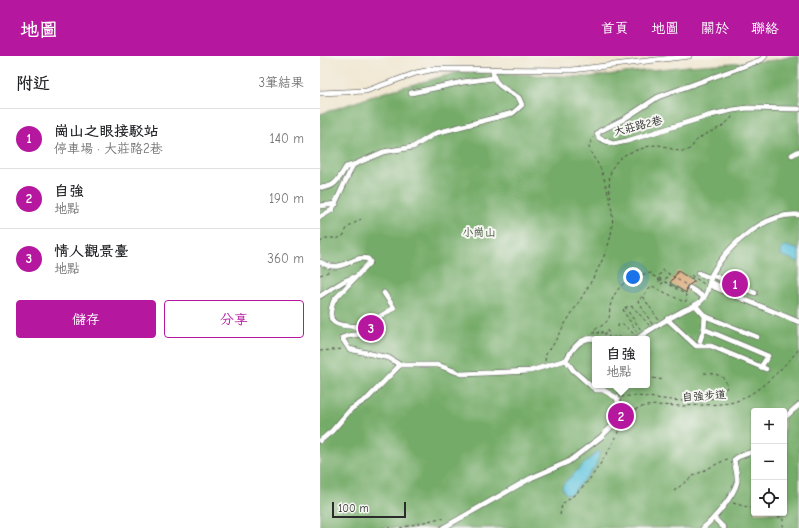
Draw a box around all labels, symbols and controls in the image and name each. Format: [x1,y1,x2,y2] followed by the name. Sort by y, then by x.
[20,19,58,41] text: 地圖
[601,20,629,37] text: 首頁
[651,20,679,37] text: 地圖
[701,20,729,37] text: 關於
[751,20,779,37] text: 聯絡
[16,74,50,93] text: 附近
[258,75,304,90] text: 3筆結果
[612,114,664,138] street label: 大莊路2巷
[54,122,159,140] text: 崗山之眼接駁站
[26,131,32,146] text: 1
[270,131,304,146] text: 140 m
[54,141,163,156] text: 停車場 · 大莊路2巷
[54,182,84,200] text: 自強
[26,191,32,206] text: 2
[269,191,304,206] text: 190 m
[54,201,80,216] text: 地點
[463,226,496,239] park label: 小崗山
[54,242,129,260] text: 情人觀景臺
[26,251,32,266] text: 3
[267,251,304,266] text: 360 m
[54,261,80,276] text: 地點
[623,267,643,287] your location
[722,269,748,299] pin: 1
[16,300,156,338] button: 儲存
[164,300,304,338] button: 分享
[358,313,384,343] pin: 3
[592,336,650,388] popup
[606,345,636,363] text: 自強
[606,364,632,379] text: 地點
[682,388,726,404] street label: 自強步道
[608,401,634,431] pin: 2
[751,408,787,516] map controls
[751,408,787,444] button: +
[751,444,787,480] button: −
[751,480,787,516] button: locate
[332,500,406,519] scale bar
[338,502,369,515] text: 100 m

